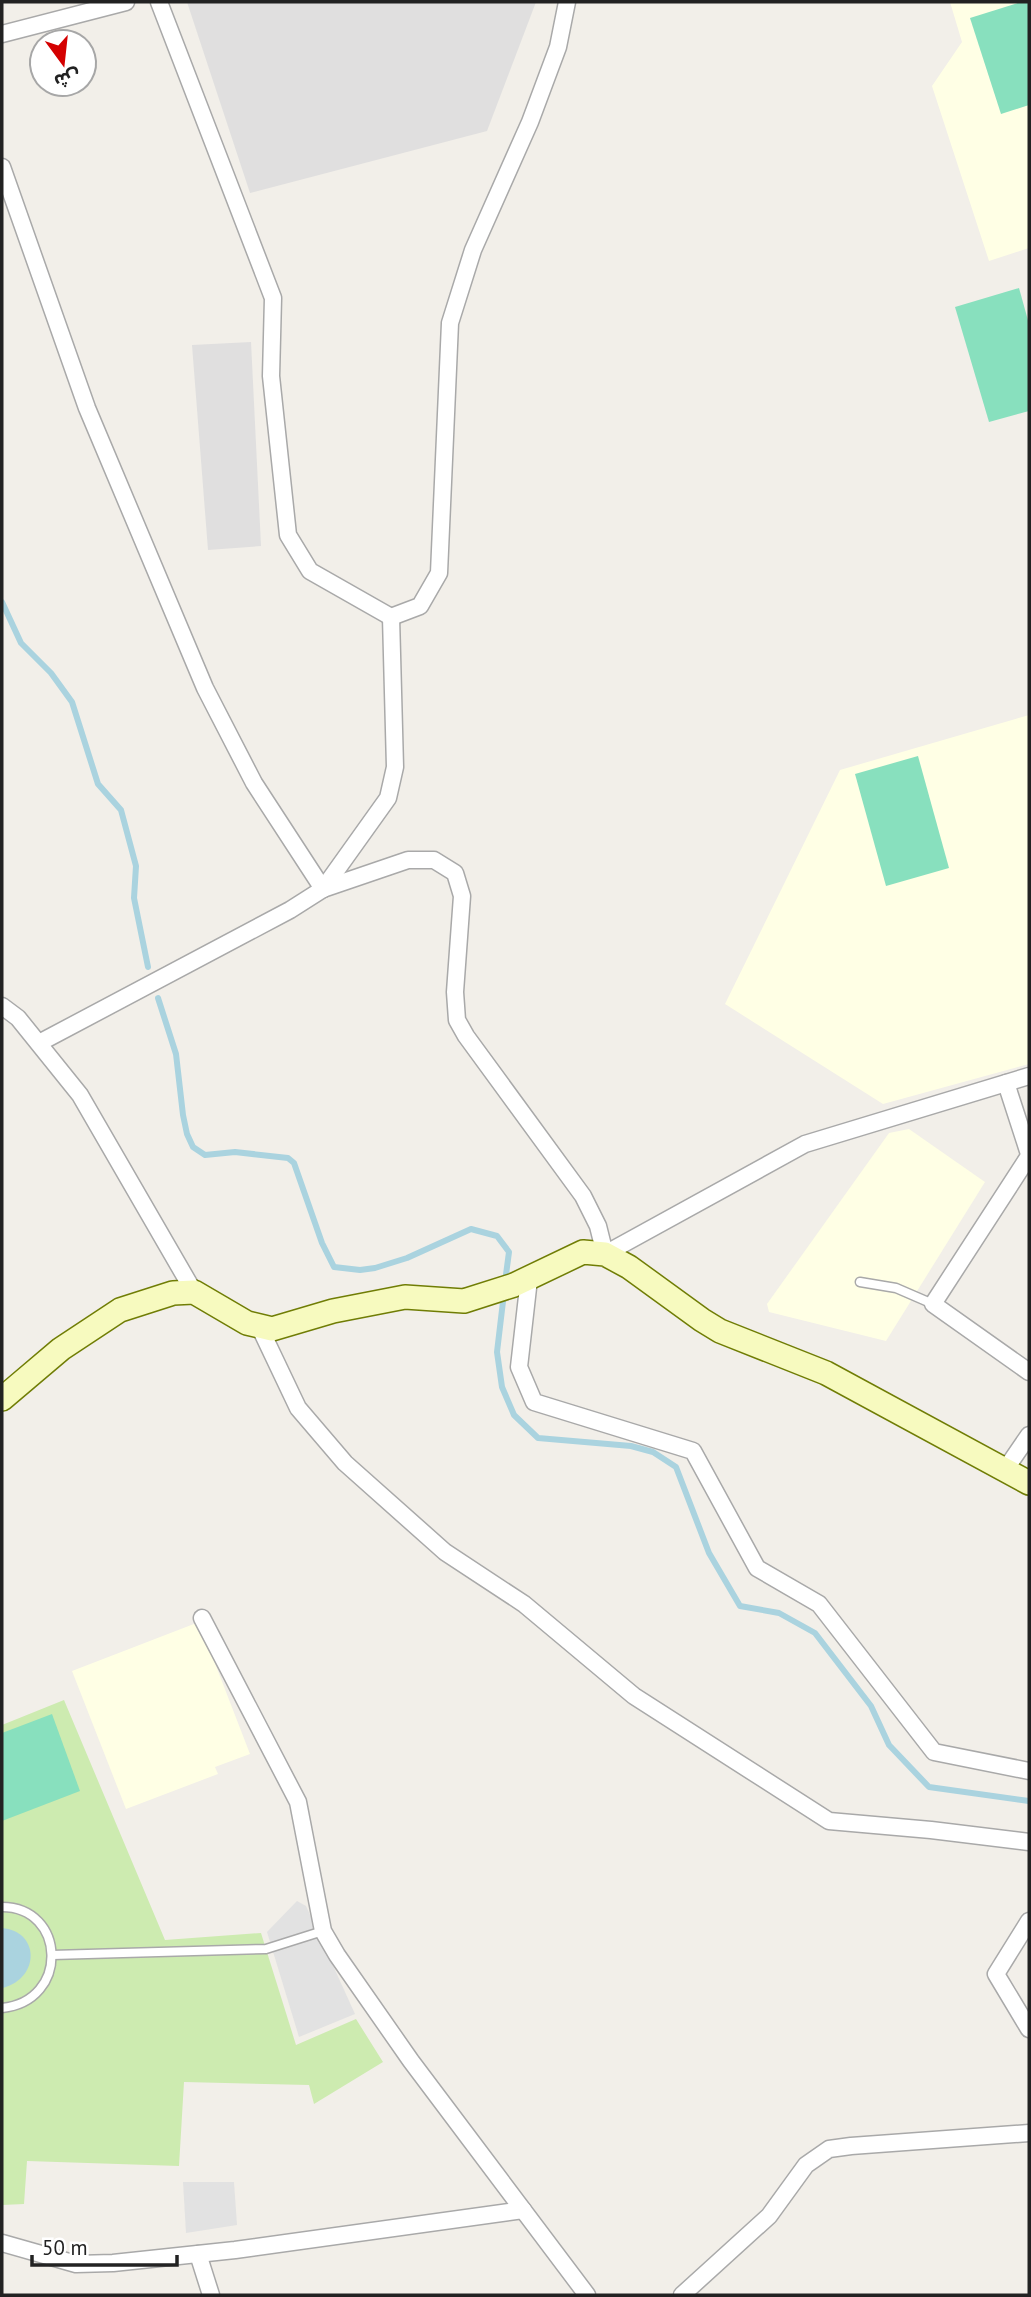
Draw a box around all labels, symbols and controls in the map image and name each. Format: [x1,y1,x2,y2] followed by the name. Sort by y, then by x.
[28,28,98,98] north arrow
[52,64,83,94] text: ش
[32,2224,177,2268] scale bar
[42,2234,88,2261] text: 50 m

